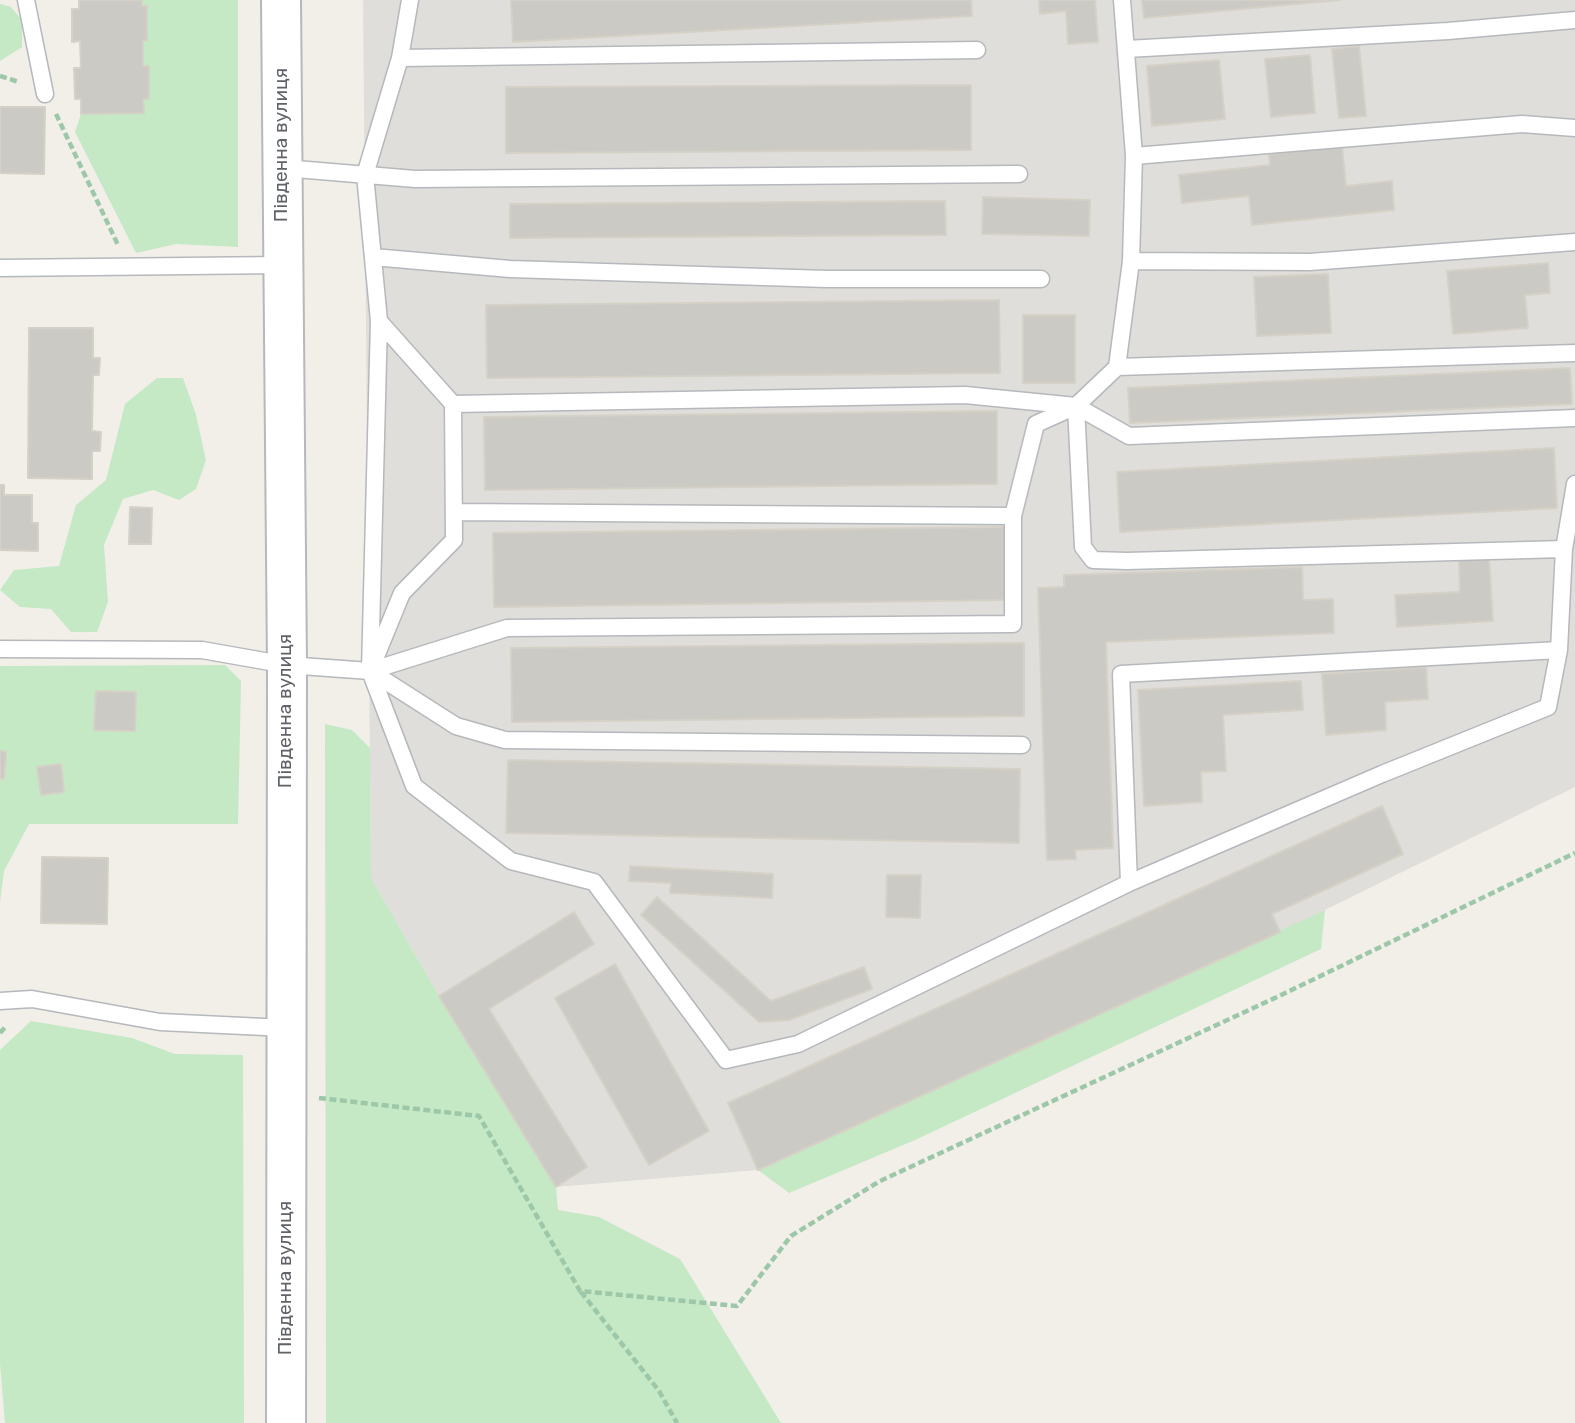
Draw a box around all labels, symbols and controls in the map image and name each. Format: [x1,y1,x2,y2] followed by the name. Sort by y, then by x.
[271,68,293,222] street label: Південна вулиця
[275,634,297,788] street label: Південна вулиця
[275,1201,297,1355] street label: Південна вулиця

